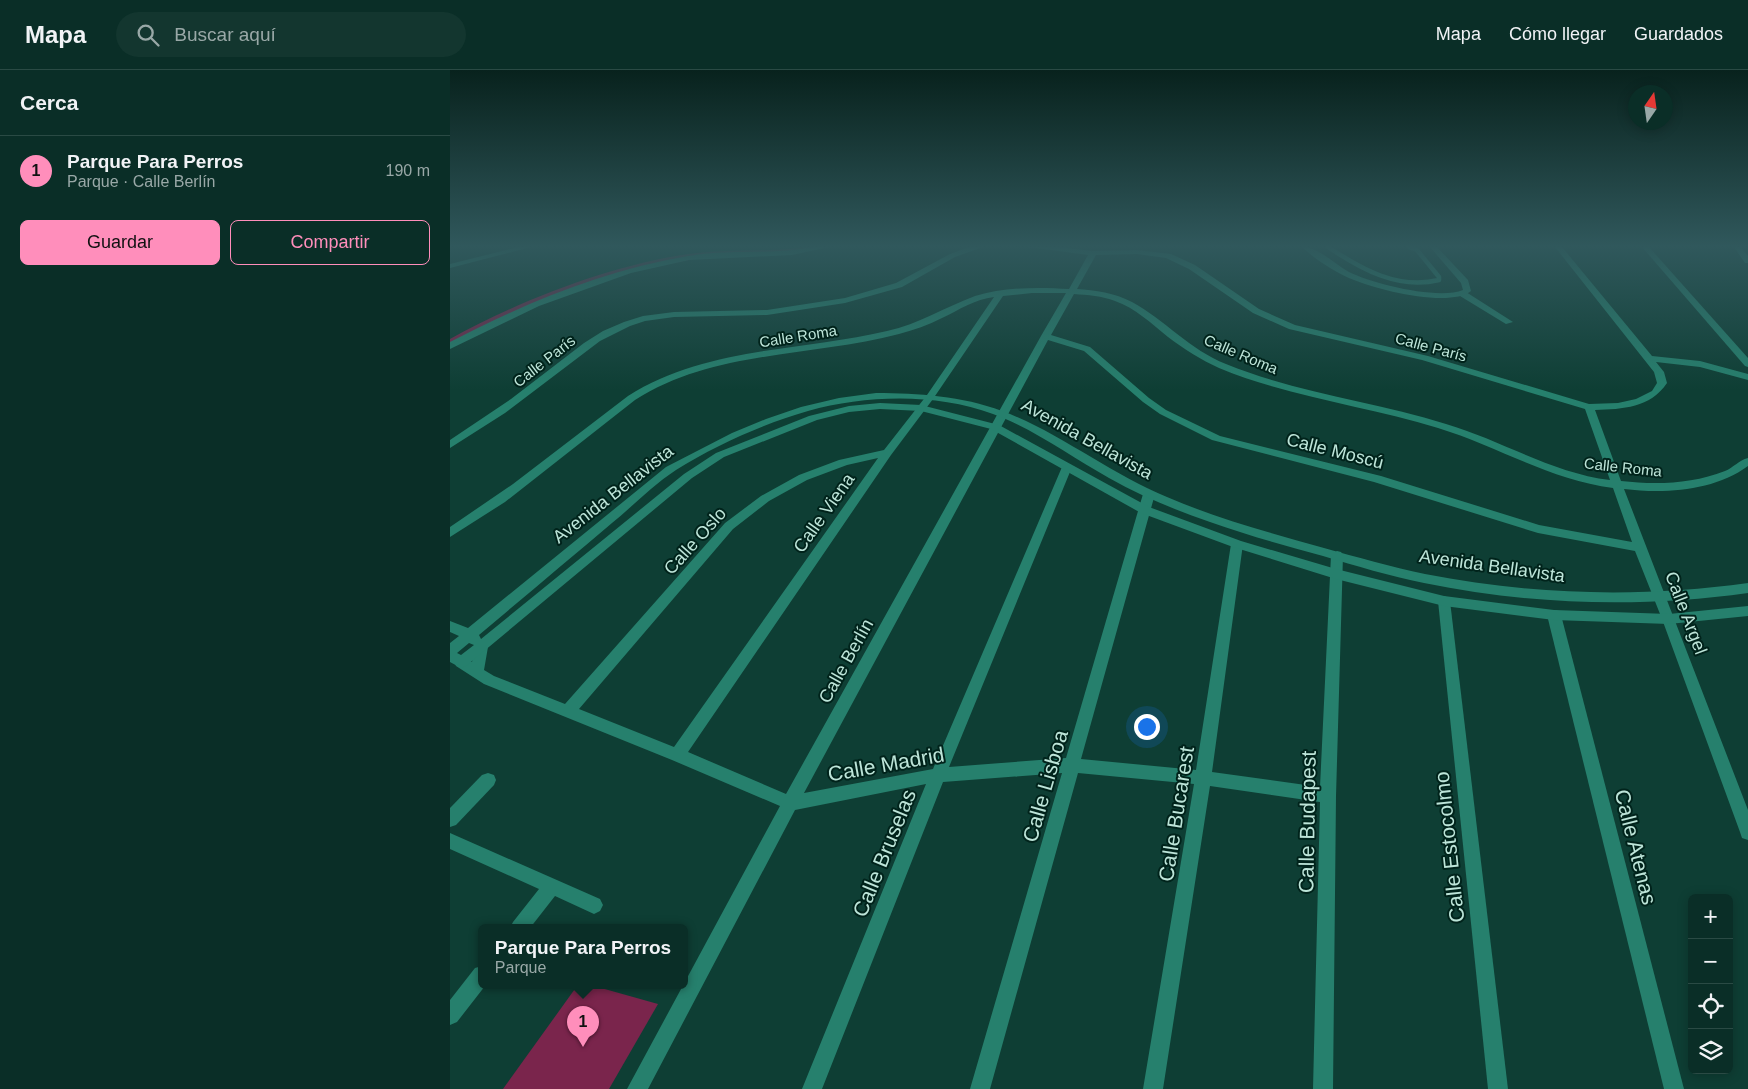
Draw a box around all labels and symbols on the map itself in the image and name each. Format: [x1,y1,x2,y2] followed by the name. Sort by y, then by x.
[1628,85,1673,130] north arrow
[758,321,839,351] street label: Calle Roma
[1393,329,1469,365] street label: Calle París
[1202,331,1281,377] street label: Calle Roma
[510,332,578,390] street label: Calle París
[1018,395,1157,484] street label: Avenida Bellavista
[1285,429,1385,473] street label: Calle Moscú
[549,440,678,547] street label: Avenida Bellavista
[1583,454,1664,480] street label: Calle Roma
[790,469,859,556] street label: Calle Viena
[660,503,730,579] street label: Calle Oslo
[1418,546,1567,586] street label: Avenida Bellavista
[1661,569,1711,657] street label: Calle Argel
[815,615,877,707] street label: Calle Berlín
[1134,714,1160,740] your location
[1018,727,1072,845] street label: Calle Lisboa
[826,742,946,786] street label: Calle Madrid
[1154,745,1198,883] street label: Calle Bucarest
[1294,750,1320,893] street label: Calle Budapest
[1430,770,1468,924] street label: Calle Estocolmo
[848,786,920,920] street label: Calle Bruselas
[1611,787,1661,907] street label: Calle Atenas
[567,1006,599,1047] pin: 1

